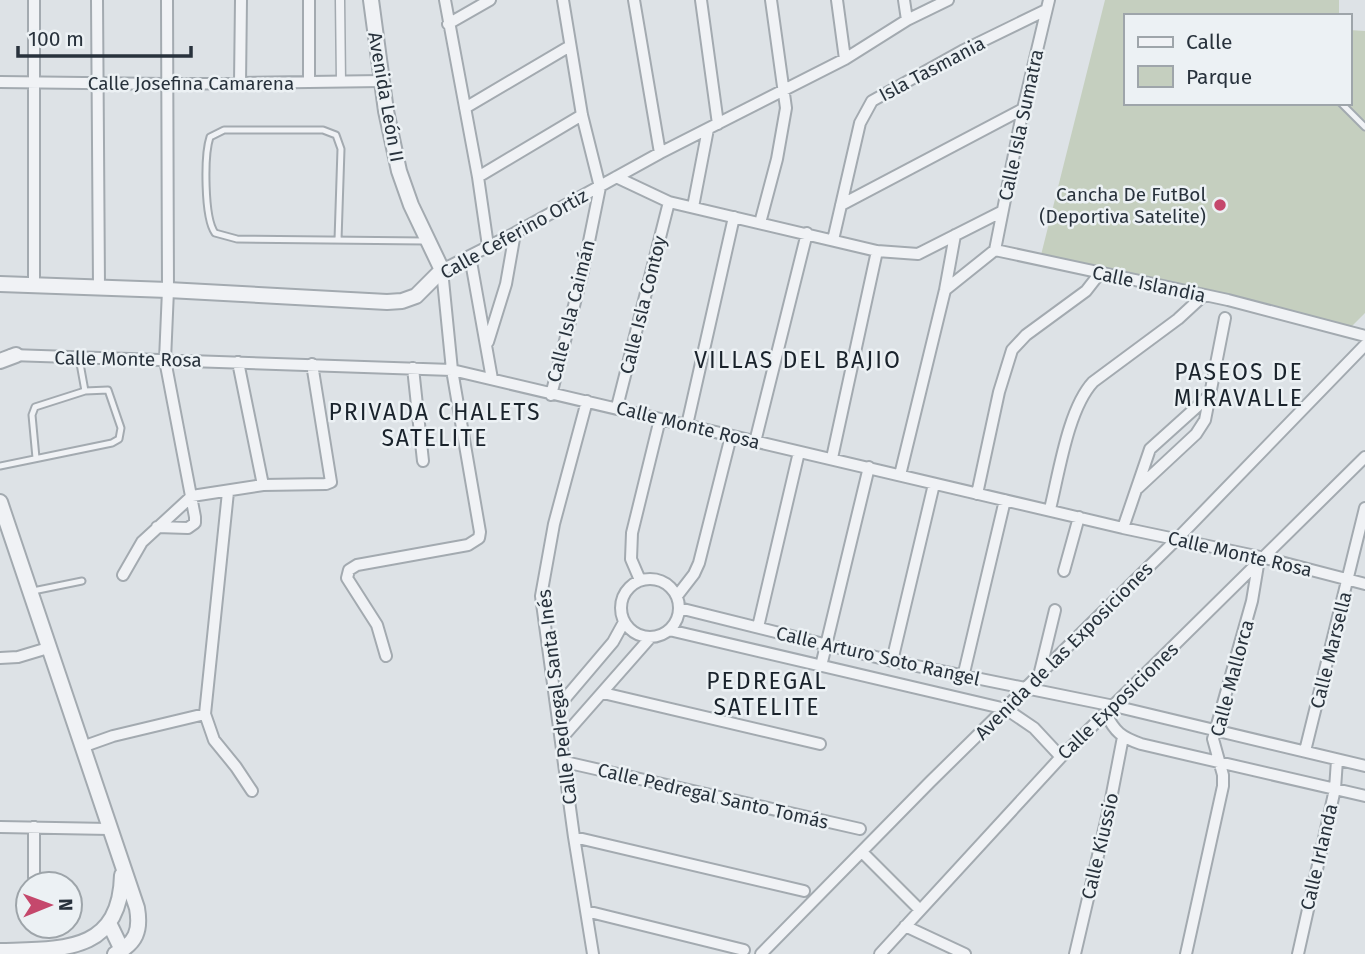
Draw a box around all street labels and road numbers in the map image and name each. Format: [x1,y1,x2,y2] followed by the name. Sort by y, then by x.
[363,30,409,164] street label: Avenida León II
[875,31,989,107] street label: Isla Tasmania
[994,47,1048,203] street label: Calle Isla Sumatra
[88,72,294,95] street label: Calle Josefina Camarena
[436,184,592,284] street label: Calle Ceferino Ortiz
[615,233,671,377] street label: Calle Isla Contoy
[542,237,600,385] street label: Calle Isla Caimán
[1090,261,1208,307] street label: Calle Islandia
[54,346,202,372] street label: Calle Monte Rosa
[614,396,762,454] street label: Calle Monte Rosa
[1166,526,1314,582] street label: Calle Monte Rosa
[970,557,1158,745] street label: Avenida de las Exposiciones
[532,588,582,806] street label: Calle Pedregal Santa Inés
[1305,589,1357,711] street label: Calle Marsella
[1205,617,1259,739] street label: Calle Mallorca
[774,621,983,691] street label: Calle Arturo Soto Rangel
[1053,637,1183,764] street label: Calle Exposiciones
[595,758,831,834] street label: Calle Pedregal Santo Tomás
[1077,790,1123,902] street label: Calle Kiussio
[1296,802,1342,912] street label: Calle Irlanda

